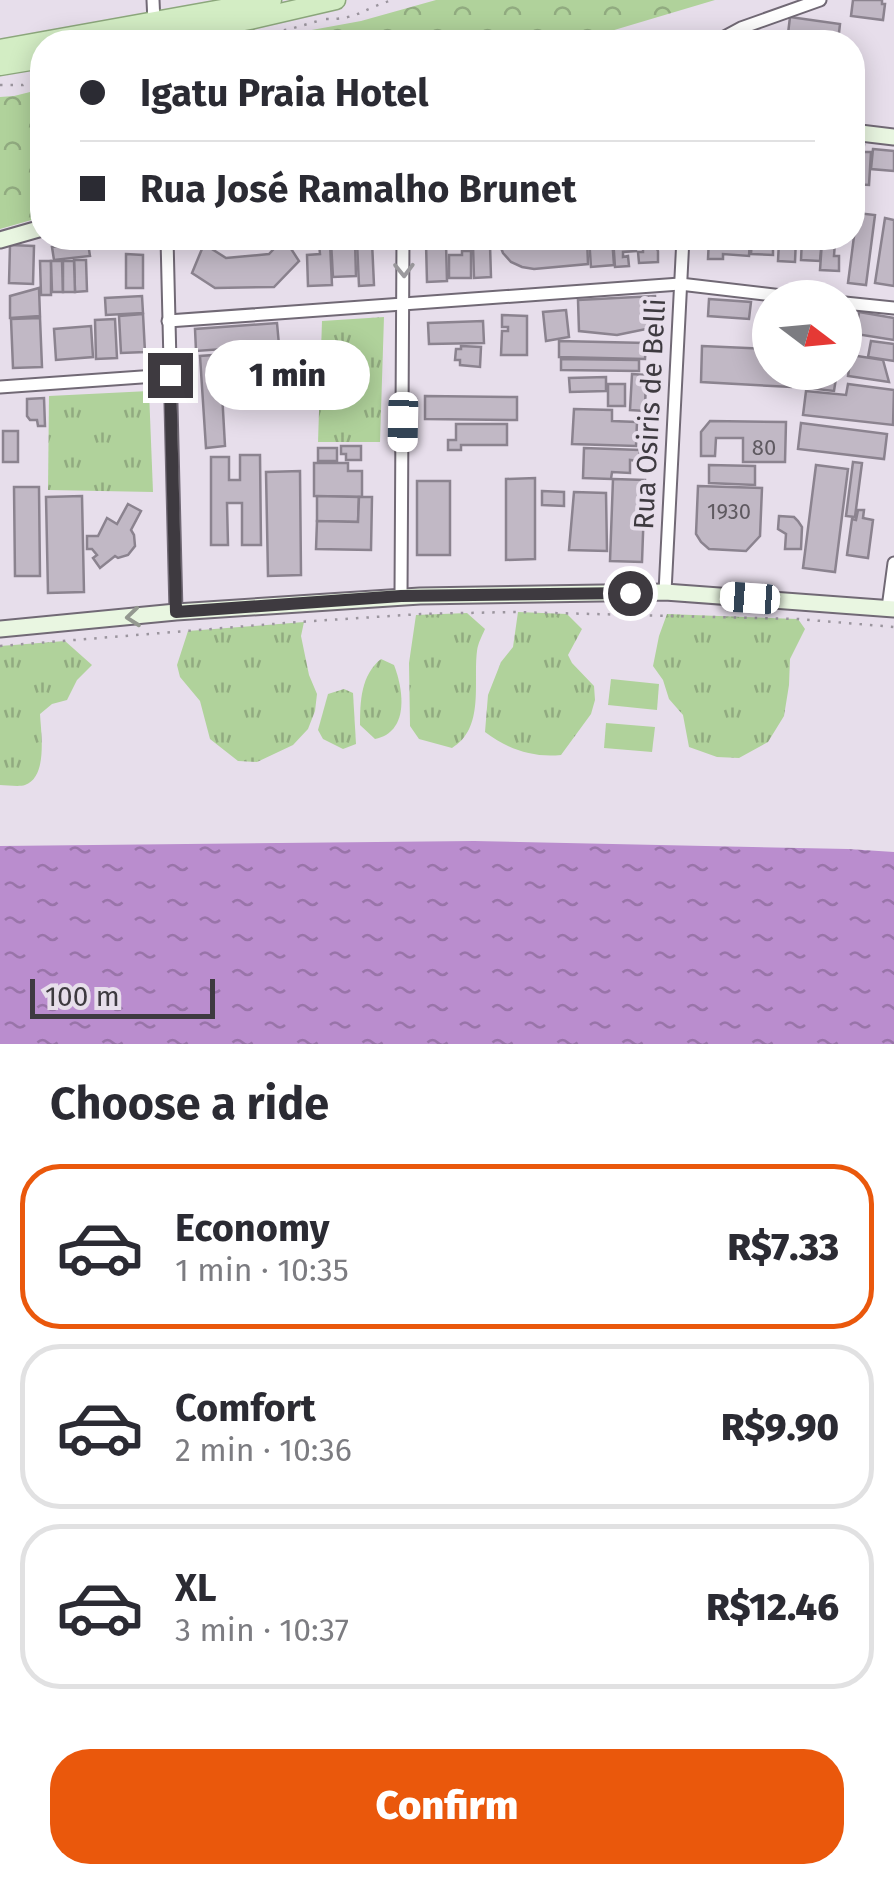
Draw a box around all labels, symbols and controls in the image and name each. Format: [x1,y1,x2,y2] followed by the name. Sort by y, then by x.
[140,70,429,116] text: Igatu Praia Hotel
[140,166,576,212] text: Rua José Ramalho Brunet
[393,264,415,279] one-way arrow
[752,280,862,390] north arrow
[752,280,862,390] map controls
[627,298,672,530] street label: Rua Osiris de Belli
[205,340,370,410] callout: 1 min
[148,353,193,398] route end
[249,356,326,394] text: 1 min
[387,392,419,452] car
[752,434,776,461] house number: 80
[707,498,751,525] house number: 1930
[608,571,653,616] route start
[719,581,781,615] car
[125,606,141,627] one-way arrow
[30,974,215,1018] scale bar
[45,980,120,1013] text: 100 m
[50,1077,329,1131] text: Choose a ride
[55,1202,145,1292] icon: car
[175,1205,330,1251] text: Economy
[728,1224,839,1270] text: R$7.33
[175,1251,349,1289] text: 1 min · 10:35
[55,1382,145,1472] icon: car
[175,1385,316,1431] text: Comfort
[721,1404,839,1450] text: R$9.90
[175,1431,352,1469] text: 2 min · 10:36
[55,1562,145,1652] icon: car
[175,1565,217,1611] text: XL
[706,1584,839,1630] text: R$12.46
[175,1611,349,1649] text: 3 min · 10:37
[50,1749,844,1864] button: Confirm

